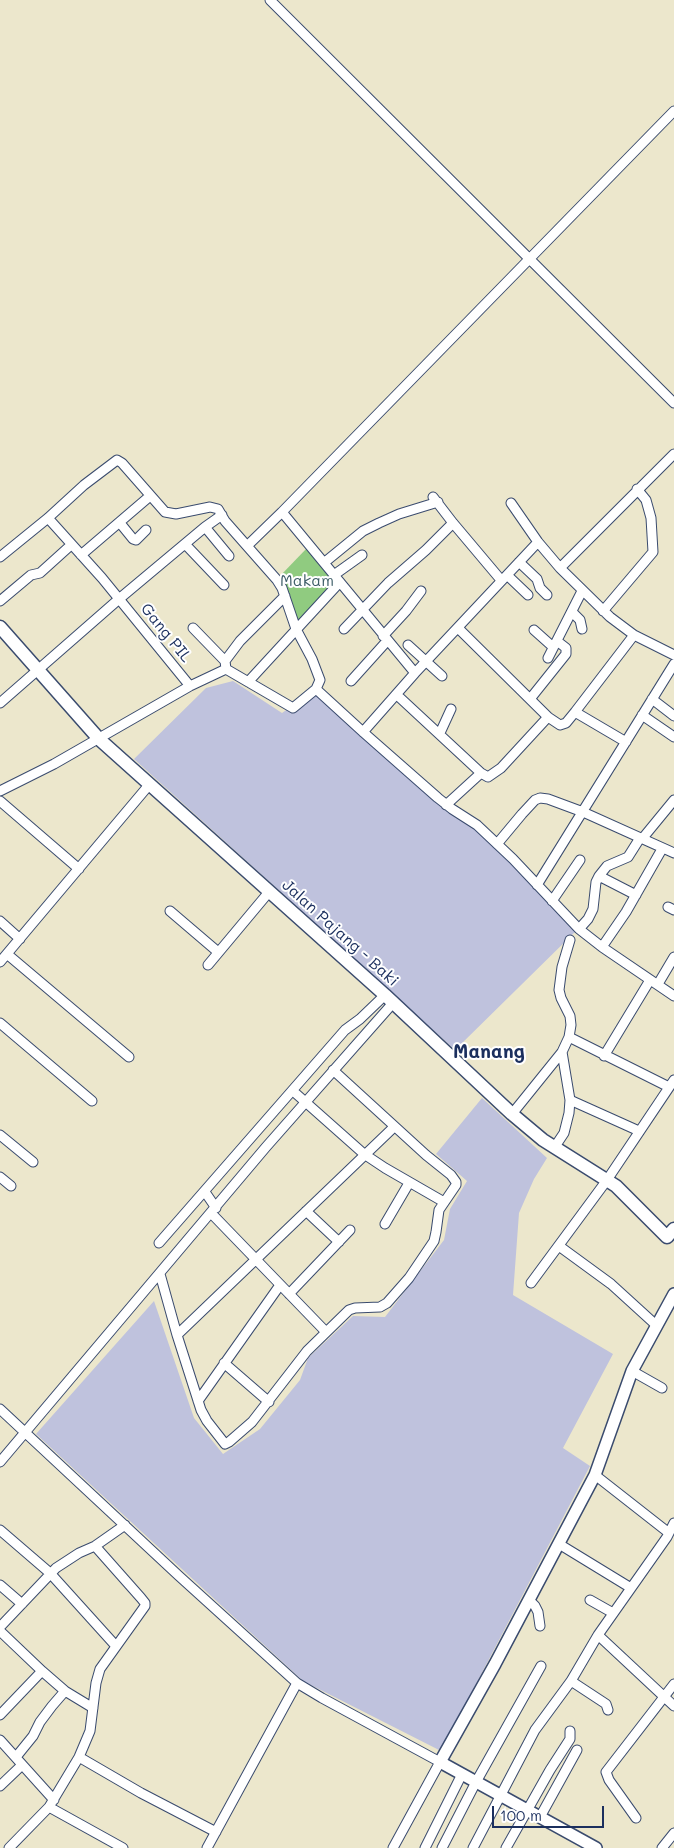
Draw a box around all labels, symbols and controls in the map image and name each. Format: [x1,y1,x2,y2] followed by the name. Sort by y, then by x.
[280,571,334,591] park label: Makam
[136,600,196,666] street label: Gang PIL
[278,876,402,990] street label: Jalan Pajang - Baki
[453,1041,525,1063] district label: Manang
[494,1796,606,1828] scale bar
[500,1805,542,1825] text: 100 m

